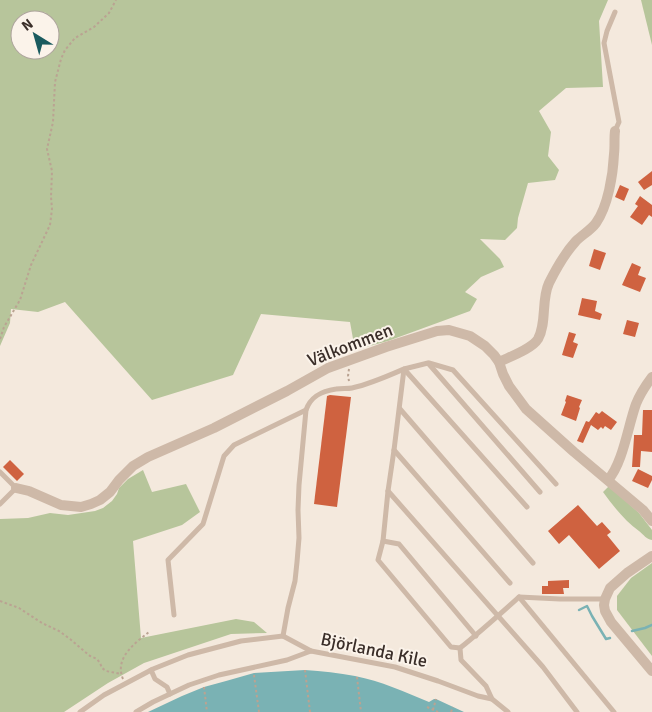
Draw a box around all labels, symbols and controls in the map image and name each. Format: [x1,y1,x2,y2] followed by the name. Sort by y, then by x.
[10,10,60,60] north arrow
[18,15,36,35] text: N
[304,319,396,371] street label: Välkommen
[319,628,429,672] street label: Björlanda Kile

